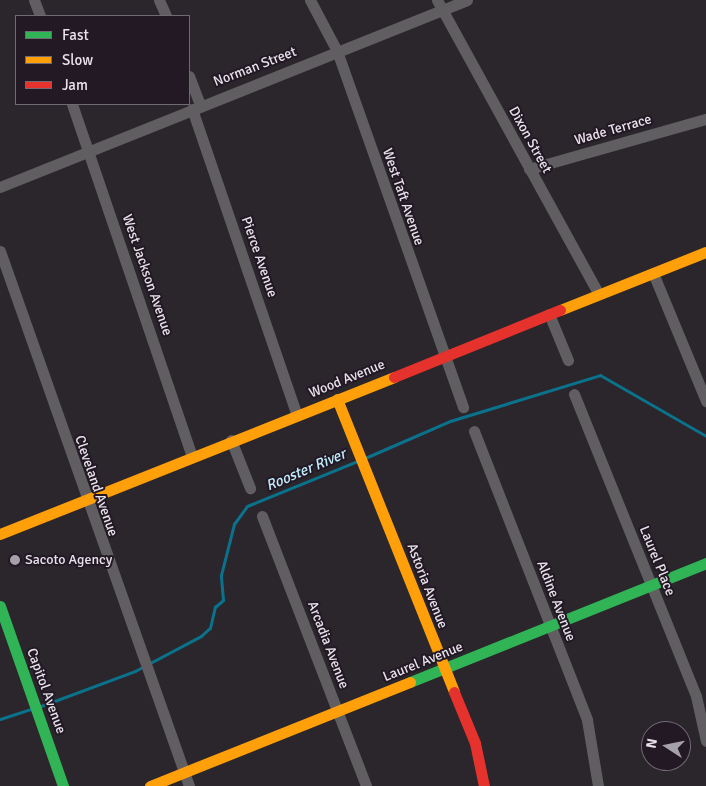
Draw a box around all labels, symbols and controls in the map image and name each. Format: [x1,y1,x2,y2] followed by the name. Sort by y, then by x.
[15,15,190,105] legend
[62,26,89,44] text: Fast
[211,43,299,91] street label: Norman Street
[62,51,93,69] text: Slow
[62,76,88,94] text: Jam
[505,104,555,176] street label: Dixon Street
[573,111,653,149] street label: Wade Terrace
[379,146,427,248] street label: West Taft Avenue
[118,212,176,338] street label: West Jackson Avenue
[237,215,281,299] street label: Pierce Avenue
[307,356,387,402] street label: Wood Avenue
[71,433,121,539] street label: Cleveland Avenue
[263,445,349,495] water label: Rooster River
[635,524,679,598] street label: Laurel Place
[403,541,451,631] street label: Astoria Avenue
[25,552,112,568] place label: Sacoto Agency
[9,554,21,566] marker: Sacoto Agency
[533,558,579,644] street label: Aldine Avenue
[304,599,352,691] street label: Arcadia Avenue
[381,638,465,686] street label: Laurel Avenue
[23,646,69,736] street label: Capitol Avenue
[641,721,691,771] north arrow
[642,737,661,750] text: N

